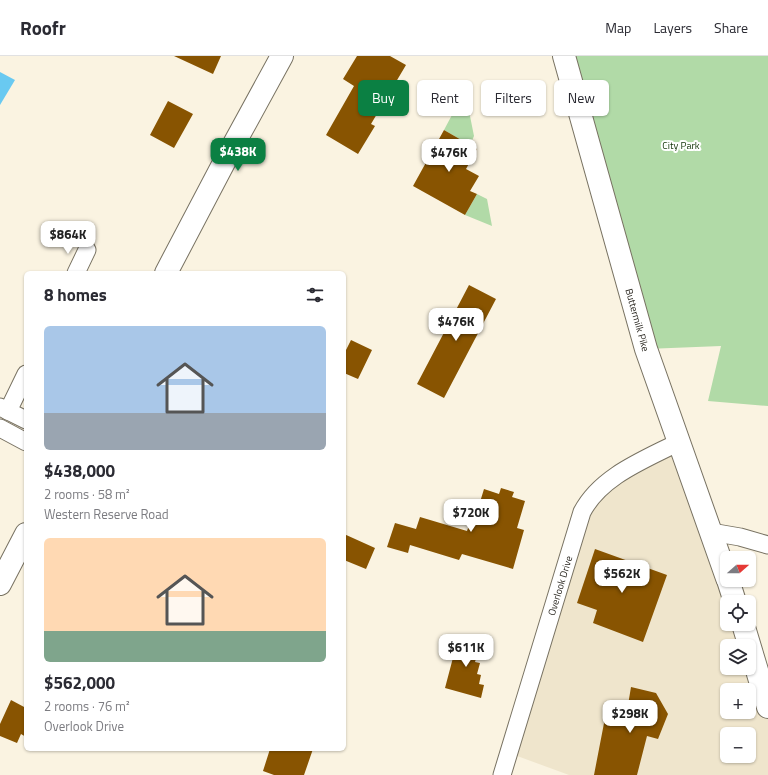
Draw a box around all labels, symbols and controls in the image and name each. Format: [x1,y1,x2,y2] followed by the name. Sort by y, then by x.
[20,13,66,42] text: Roofr
[605,17,631,38] text: Map
[653,17,692,38] text: Layers
[714,17,748,38] text: Share
[358,80,409,116] chip: Buy
[417,80,473,116] chip: Rent
[481,80,546,116] chip: Filters
[554,80,609,116] chip: New
[210,138,266,172] pin: $438K
[662,138,700,153] park label: City Park
[421,139,477,173] pin: $476K
[220,141,256,161] text: $438K
[431,142,467,162] text: $476K
[40,221,96,255] pin: $864K
[50,224,86,244] text: $864K
[44,282,107,308] text: 8 homes
[304,284,326,306] icon: filters
[622,287,654,353] street label: Buttermilk Pike
[428,308,484,342] pin: $476K
[438,311,474,331] text: $476K
[149,352,221,424] icon: home
[44,458,115,484] text: $438,000
[44,484,130,504] text: 2 rooms · 58 m²
[443,499,499,533] pin: $720K
[453,502,489,522] text: $720K
[44,504,169,524] text: Western Reserve Road
[720,551,756,587] north arrow
[720,551,756,763] map controls
[543,554,576,617] street label: Overlook Drive
[594,560,650,594] pin: $562K
[604,563,640,583] text: $562K
[149,564,221,636] icon: home
[720,595,756,631] button: locate
[438,634,494,668] pin: $611K
[448,637,484,657] text: $611K
[720,639,756,675] button: layers
[44,670,115,696] text: $562,000
[720,683,756,719] button: +
[44,696,130,716] text: 2 rooms · 76 m²
[602,700,658,734] pin: $298K
[612,703,648,723] text: $298K
[44,716,124,736] text: Overlook Drive
[720,727,756,763] button: −

